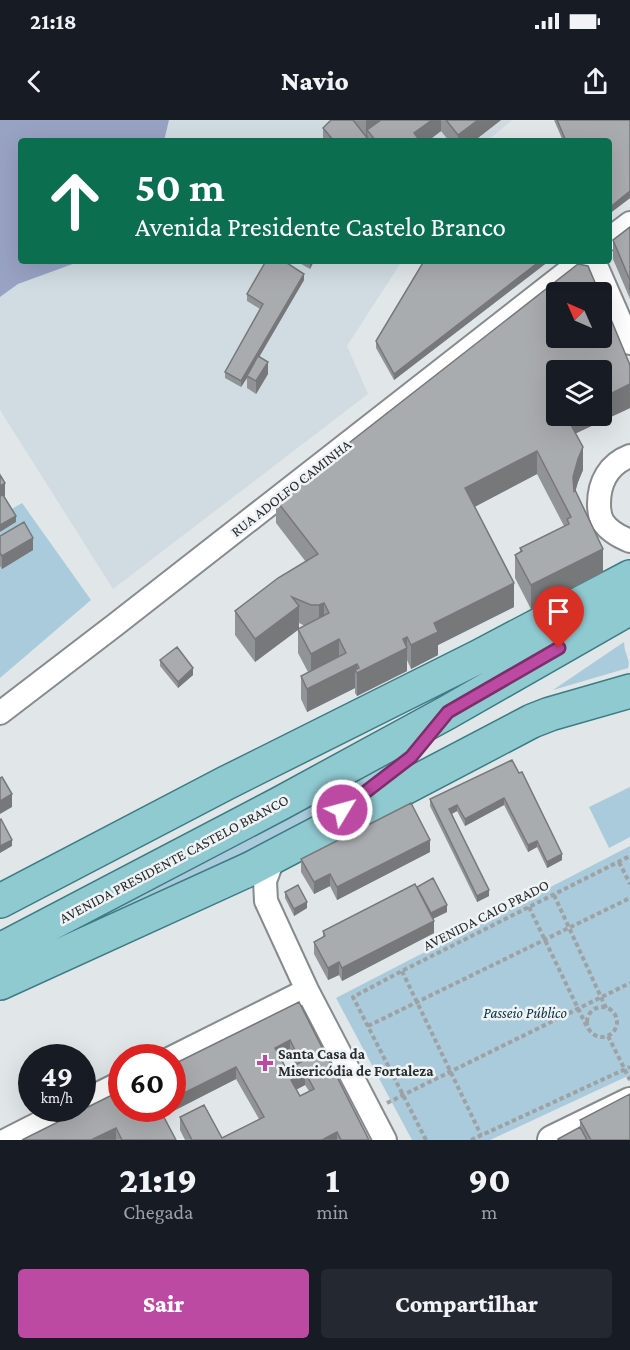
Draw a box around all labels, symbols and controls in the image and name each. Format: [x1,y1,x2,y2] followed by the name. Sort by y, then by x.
[30,9,77,34] text: 21:18
[18,65,51,98] icon: back
[579,65,612,98] icon: share
[281,66,349,96] text: Navio
[36,162,114,240] icon: ahead
[135,163,225,210] text: 50 m
[135,212,506,242] text: Avenida Presidente Castelo Branco
[546,282,612,348] north arrow
[546,282,612,426] map controls
[546,360,612,426] button: layers
[228,436,354,540] street label: RUA ADOLFO CAMINHA
[533,586,584,648] pin
[542,595,575,628] icon: arrive
[310,778,374,842] position arrow
[57,792,291,926] street label: AVENIDA PRESIDENTE CASTELO BRANCO
[420,876,552,954] street label: AVENIDA CAIO PRADO
[483,1005,567,1021] park label: Passeio Público
[108,1044,186,1122] speed limit sign: 60
[278,1046,434,1079] place label: Santa Casa da Misericódia de Fortaleza
[256,1054,274,1072] marker: Santa Casa da Misericódia de Fortaleza
[41,1059,73,1092] text: 49
[41,1090,73,1106] text: km/h
[119,1160,197,1200] text: 21:19
[326,1160,340,1200] text: 1
[468,1160,511,1200] text: 90
[123,1201,193,1223] text: Chegada
[317,1201,349,1223] text: min
[481,1201,497,1223] text: m
[18,1269,309,1338] button: Sair
[321,1269,612,1338] button: Compartilhar

